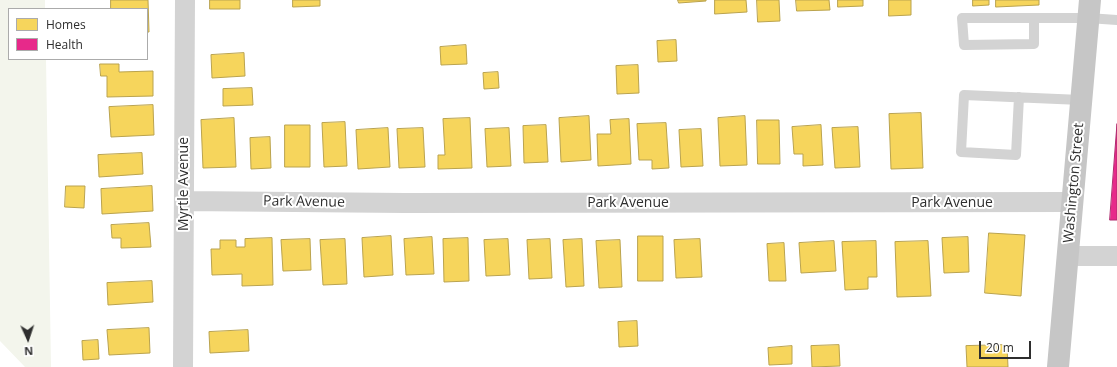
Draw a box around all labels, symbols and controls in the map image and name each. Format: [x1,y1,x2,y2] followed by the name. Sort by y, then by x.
[8,8,148,60] legend
[46,16,86,33] text: Homes
[46,36,83,53] text: Health
[1060,122,1088,244] street label: Washington Street
[176,137,192,231] street label: Myrtle Avenue
[263,193,345,211] street label: Park Avenue
[587,195,669,211] street label: Park Avenue
[911,195,993,211] street label: Park Avenue
[8,319,48,359] north arrow
[981,333,1033,359] scale bar
[986,339,1014,356] text: 20 m
[24,344,34,359] text: N

